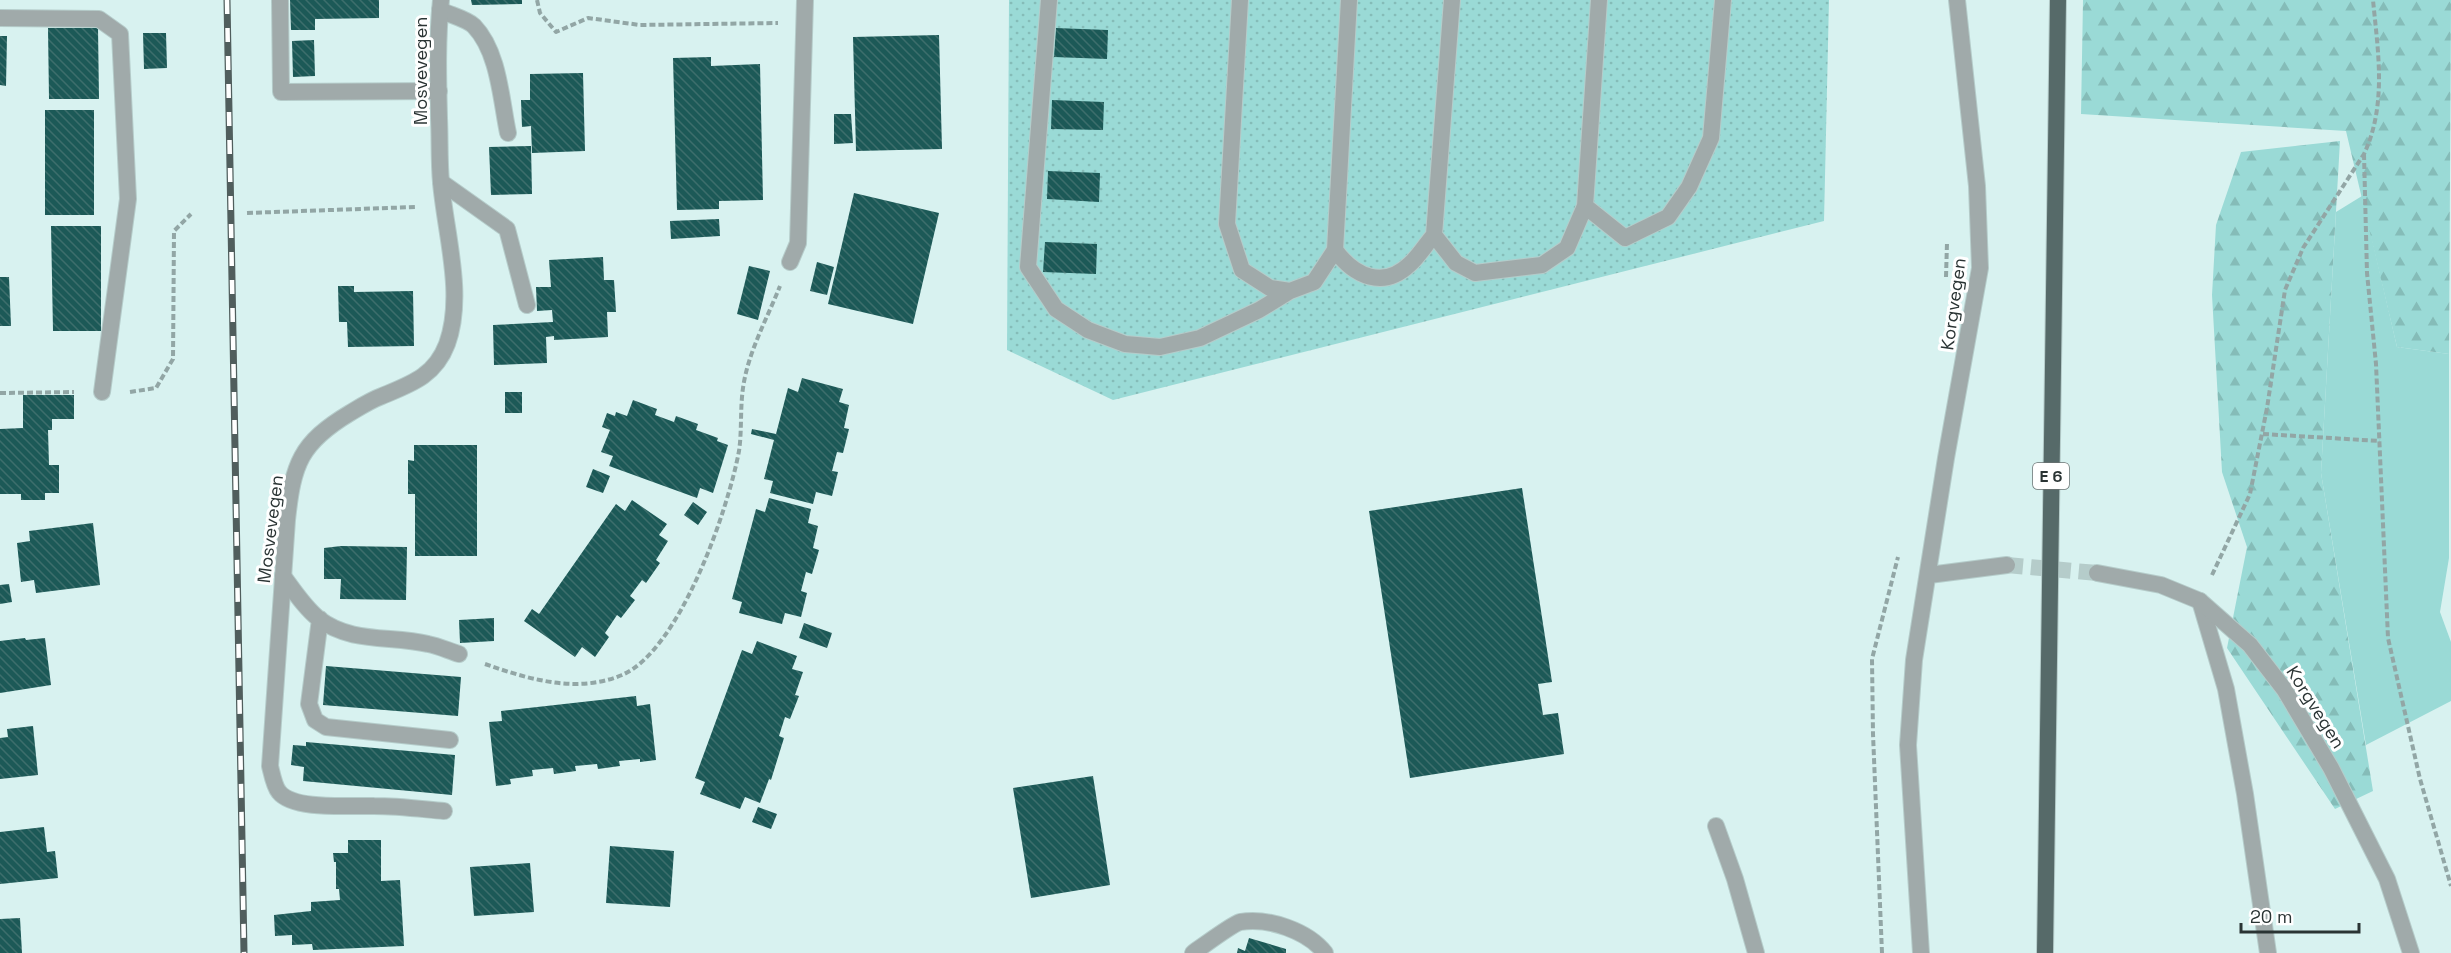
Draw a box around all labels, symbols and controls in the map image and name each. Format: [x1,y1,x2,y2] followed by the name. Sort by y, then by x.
[409,17,432,125] street label: Mosvevegen
[1935,256,1971,352] street label: Korgvegen
[2033,463,2069,489] road number: E 6
[252,474,288,584] street label: Mosvevegen
[2282,661,2350,753] street label: Korgvegen
[2241,896,2360,934] scale bar
[2250,905,2293,928] text: 20 m

